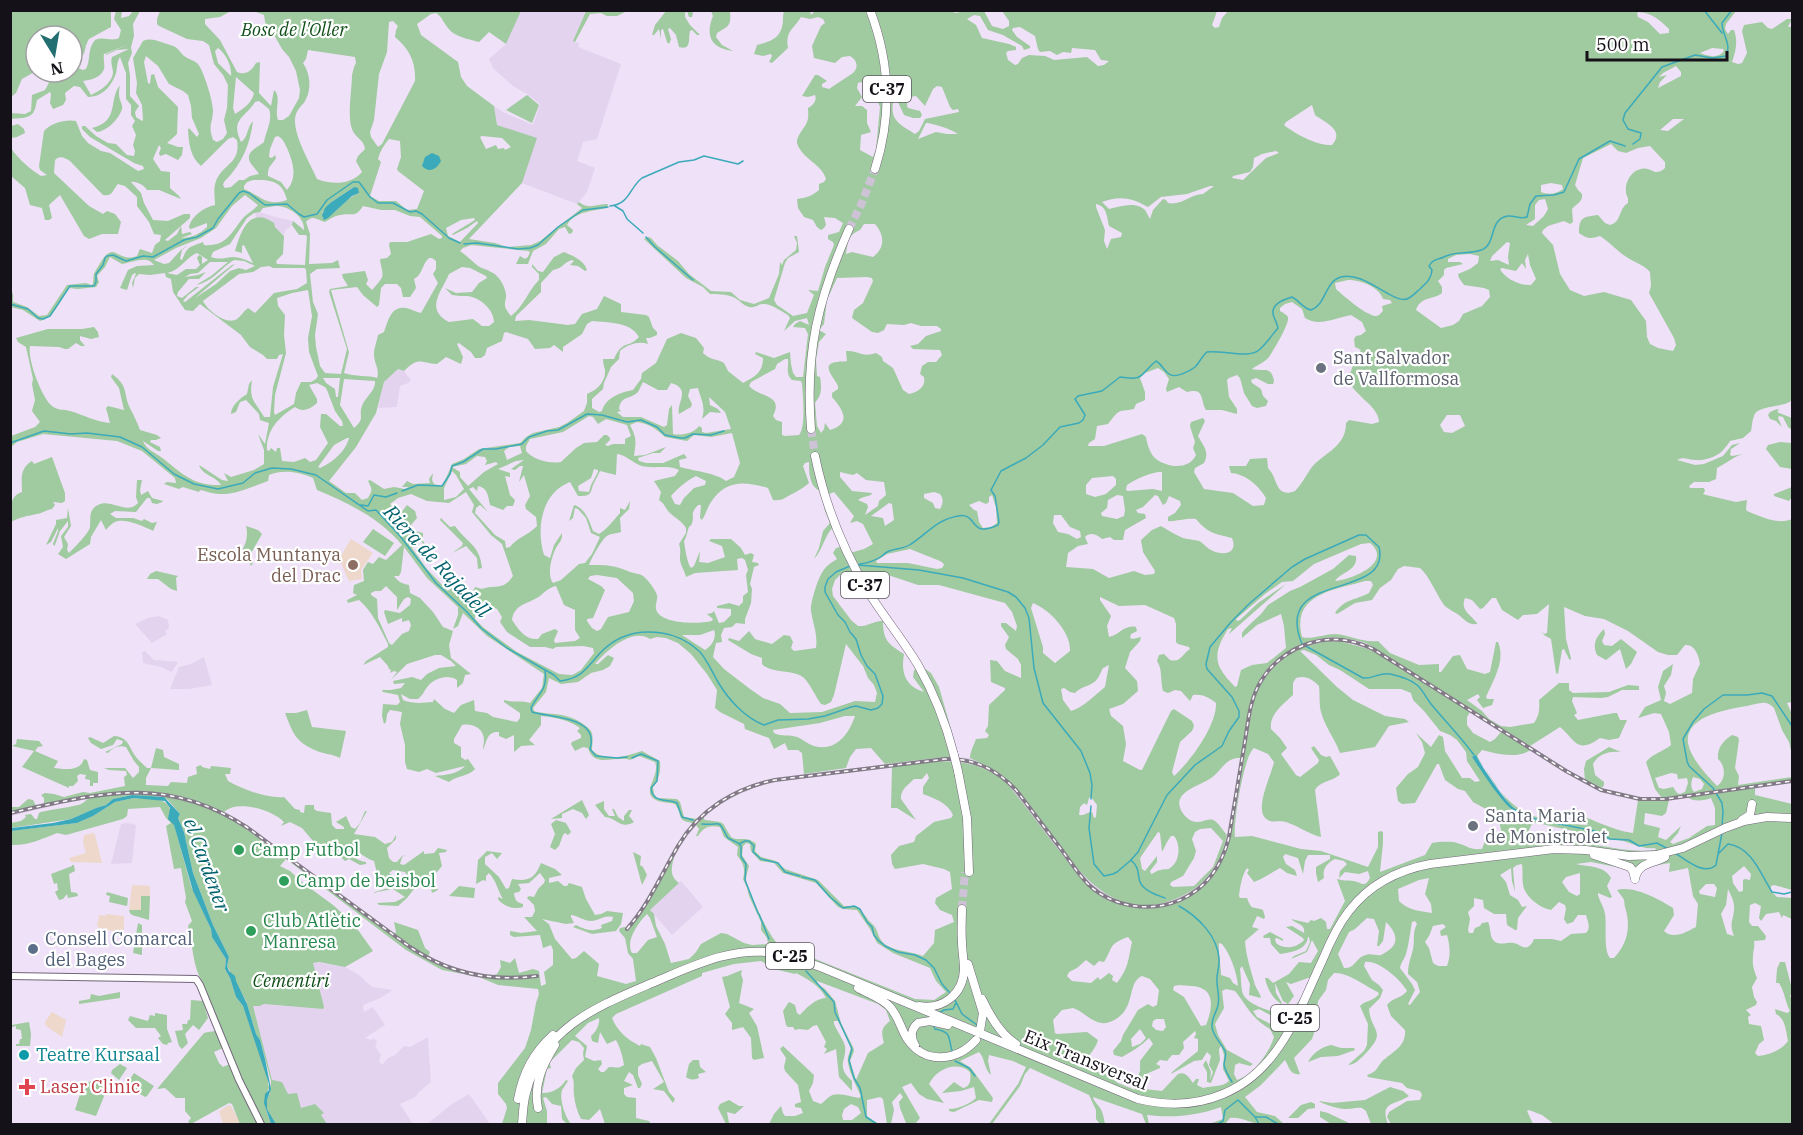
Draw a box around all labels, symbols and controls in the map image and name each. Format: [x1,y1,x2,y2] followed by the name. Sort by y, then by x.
[240,18,348,41] park label: Bosc de l'Oller
[24,24,84,84] north arrow
[1587,24,1726,62] scale bar
[1596,33,1650,56] text: 500 m
[49,58,65,80] text: N
[863,76,911,102] road number: C-37
[1333,346,1459,390] place label: Sant Salvador de Vallformosa
[1314,361,1328,375] marker: Sant Salvador de Vallformosa
[377,498,497,623] water label: Riera de Rajadell
[197,543,341,587] place label: Escola Muntanya del Drac
[346,558,360,572] marker: Escola Muntanya del Drac
[841,572,889,598] road number: C-37
[1485,804,1607,848] place label: Santa Maria de Monistrolet
[178,814,237,917] water label: el Cardener
[1466,819,1480,833] marker: Santa Maria de Monistrolet
[251,838,360,861] place label: Camp Futbol
[232,843,246,857] marker: Camp Futbol
[296,869,436,892] place label: Camp de beisbol
[277,874,291,888] marker: Camp de beisbol
[263,909,361,953] place label: Club Atlètic Manresa
[244,924,258,938] marker: Club Atlètic Manresa
[45,927,193,971] place label: Consell Comarcal del Bages
[26,942,40,956] marker: Consell Comarcal del Bages
[766,943,814,969] road number: C-25
[253,969,330,992] park label: Cementiri
[1271,1005,1319,1031] road number: C-25
[1021,1024,1152,1095] street label: Eix Transversal
[36,1043,160,1066] place label: Teatre Kursaal
[17,1048,31,1062] marker: Teatre Kursaal
[40,1075,140,1098] place label: Laser Clinic
[18,1078,36,1096] marker: Laser Clinic

